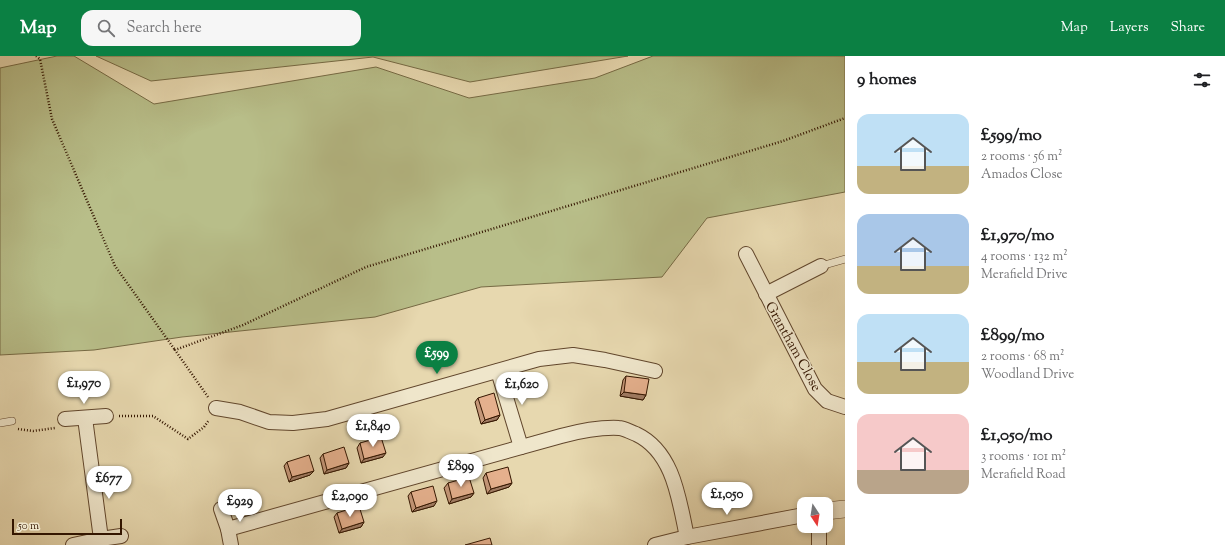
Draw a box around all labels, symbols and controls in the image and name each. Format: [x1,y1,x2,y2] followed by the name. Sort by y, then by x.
[81,10,361,46] search box
[20,15,57,42] text: Map
[95,17,117,39] icon: search
[127,18,202,39] text: Search here
[1061,18,1088,38] text: Map
[1110,18,1148,38] text: Layers
[1170,18,1205,38] text: Share
[857,68,916,92] text: 9 homes
[1191,69,1213,91] icon: filters
[981,124,1042,148] text: £599/mo
[889,130,937,178] icon: home
[981,148,1062,166] text: 2 rooms · 56 m²
[981,166,1063,184] text: Amados Close
[981,224,1054,248] text: £1,970/mo
[889,230,937,278] icon: home
[981,248,1068,266] text: 4 rooms · 132 m²
[981,266,1068,284] text: Merafield Drive
[759,298,825,396] street label: Grantham Close
[981,324,1045,348] text: £899/mo
[889,330,937,378] icon: home
[413,341,461,375] pin: £599
[425,345,449,363] text: £599
[981,348,1065,366] text: 2 rooms · 68 m²
[981,366,1074,384] text: Woodland Drive
[51,371,117,405] pin: £1,970
[489,372,555,406] pin: £1,620
[67,375,101,393] text: £1,970
[505,376,539,394] text: £1,620
[340,414,406,448] pin: £1,840
[356,418,390,436] text: £1,840
[981,424,1053,448] text: £1,050/mo
[889,430,937,478] icon: home
[981,448,1066,466] text: 3 rooms · 101 m²
[437,454,485,488] pin: £899
[448,458,474,476] text: £899
[85,466,133,500] pin: £677
[981,466,1066,484] text: Merafield Road
[96,470,122,488] text: £677
[694,482,760,516] pin: £1,050
[317,484,383,518] pin: £2,090
[711,486,743,504] text: £1,050
[332,488,368,506] text: £2,090
[216,489,264,523] pin: £929
[227,493,253,511] text: £929
[797,497,833,533] north arrow
[797,497,833,533] map controls
[12,517,122,536] scale bar
[18,518,39,534] text: 50 m

